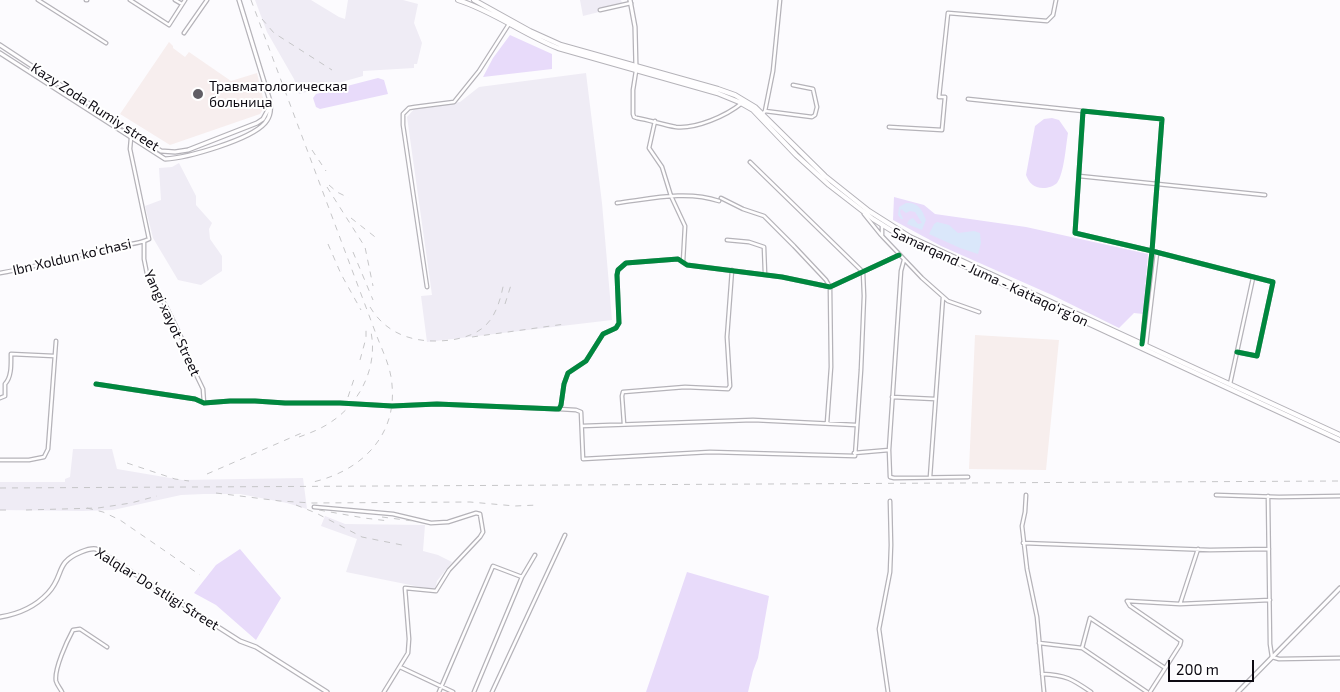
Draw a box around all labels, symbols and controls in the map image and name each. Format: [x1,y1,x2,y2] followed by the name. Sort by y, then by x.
[28,59,162,155] street label: Kazy Zoda Rumiy street
[209,78,348,110] place label: Травматологическая больница
[191,87,205,101] marker: Травматологическая больница
[889,224,1091,330] street label: Samarqand - Juma - Kattaqo‘rg‘on
[11,235,133,279] street label: Ibn Xoldun ko'chasi
[140,267,204,379] street label: Yangi xayot Street
[92,544,222,634] street label: Xalqlar Doʻstligi Street
[1170,650,1256,682] scale bar
[1176,660,1219,678] text: 200 m

